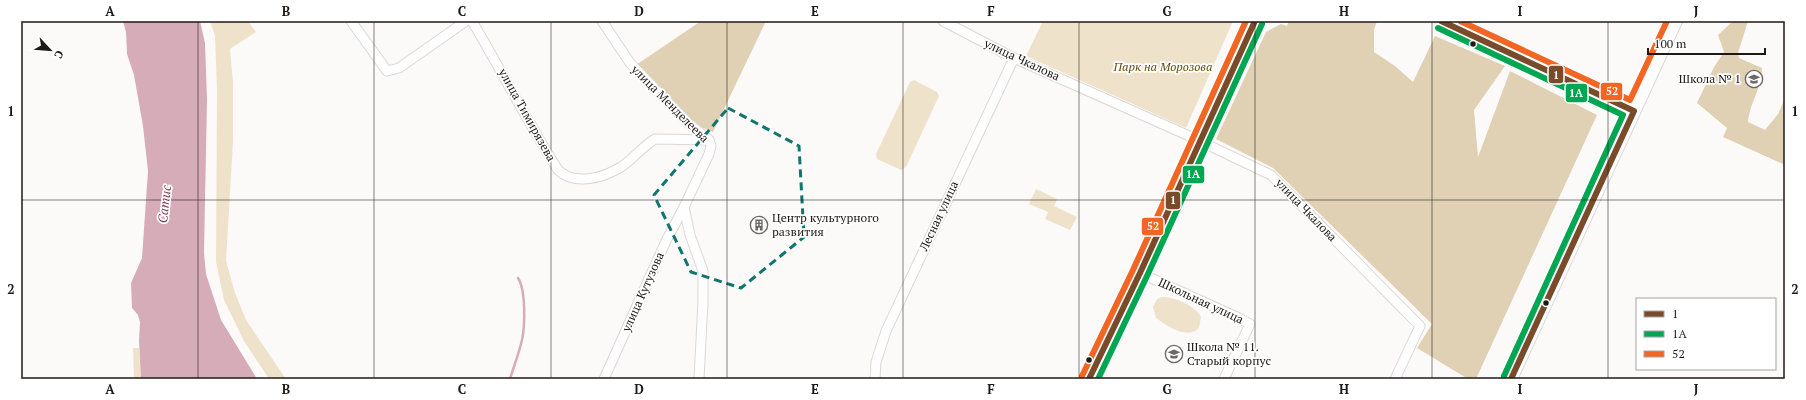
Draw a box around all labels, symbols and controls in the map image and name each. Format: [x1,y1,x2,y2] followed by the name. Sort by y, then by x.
[105,2,115,20] text: A
[282,2,290,20] text: B
[458,2,466,20] text: C
[634,2,644,20] text: D
[811,2,819,20] text: E
[987,2,995,20] text: F
[1162,2,1172,20] text: G
[1339,2,1349,20] text: H
[1518,2,1523,20] text: I
[1694,2,1699,20] text: J
[30,30,70,70] north arrow
[1648,30,1765,56] scale bar
[981,35,1062,84] street label: улица Чкалова
[1654,36,1687,51] text: 100 m
[1468,39,1478,49] unlabelled marker
[51,48,67,61] text: С
[1112,59,1213,74] park label: Парк на Морозова
[628,61,712,146] street label: улица Менделеева
[495,65,559,164] street label: улица Тимирязева
[1548,65,1564,84] line badge: 1
[1553,68,1559,82] text: 1
[1744,69,1764,89] school or university icon: Школа № 1
[1679,71,1741,86] place label: Школа № 1
[1600,82,1623,101] line badge: 52
[1565,83,1588,103] line badge: 1А
[1606,84,1618,98] text: 52
[1569,86,1584,100] text: 1А
[7,102,15,120] text: 1
[1791,102,1799,120] text: 1
[1182,165,1205,184] line badge: 1А
[1186,167,1201,181] text: 1А
[1272,174,1340,244] street label: улица Чкалова
[915,179,961,254] street label: Лесная улица
[153,184,175,224] water label: Сатис
[1165,191,1181,210] line badge: 1
[1170,193,1176,207] text: 1
[772,210,879,239] place label: Центр культурного развития
[749,215,769,235] building icon: Центр культурного развития
[1141,217,1164,236] line badge: 52
[1147,219,1159,233] text: 52
[618,250,667,335] street label: улица Кутузова
[1156,274,1246,327] street label: Школьная улица
[7,280,15,298] text: 2
[1791,280,1799,298] text: 2
[1541,298,1551,308] unlabelled marker
[1636,298,1776,370] legend
[1672,306,1678,321] text: 1
[1672,326,1687,341] text: 1А
[1187,339,1271,368] place label: Школа № 11. Старый корпус
[1164,344,1184,364] school or university icon: Школа № 11. Старый корпус
[1672,346,1685,361] text: 52
[1084,355,1094,365] unlabelled marker
[105,380,115,398] text: A
[282,380,290,398] text: B
[458,380,466,398] text: C
[634,380,644,398] text: D
[811,380,819,398] text: E
[987,380,995,398] text: F
[1162,380,1172,398] text: G
[1339,380,1349,398] text: H
[1518,380,1523,398] text: I
[1694,380,1699,398] text: J

